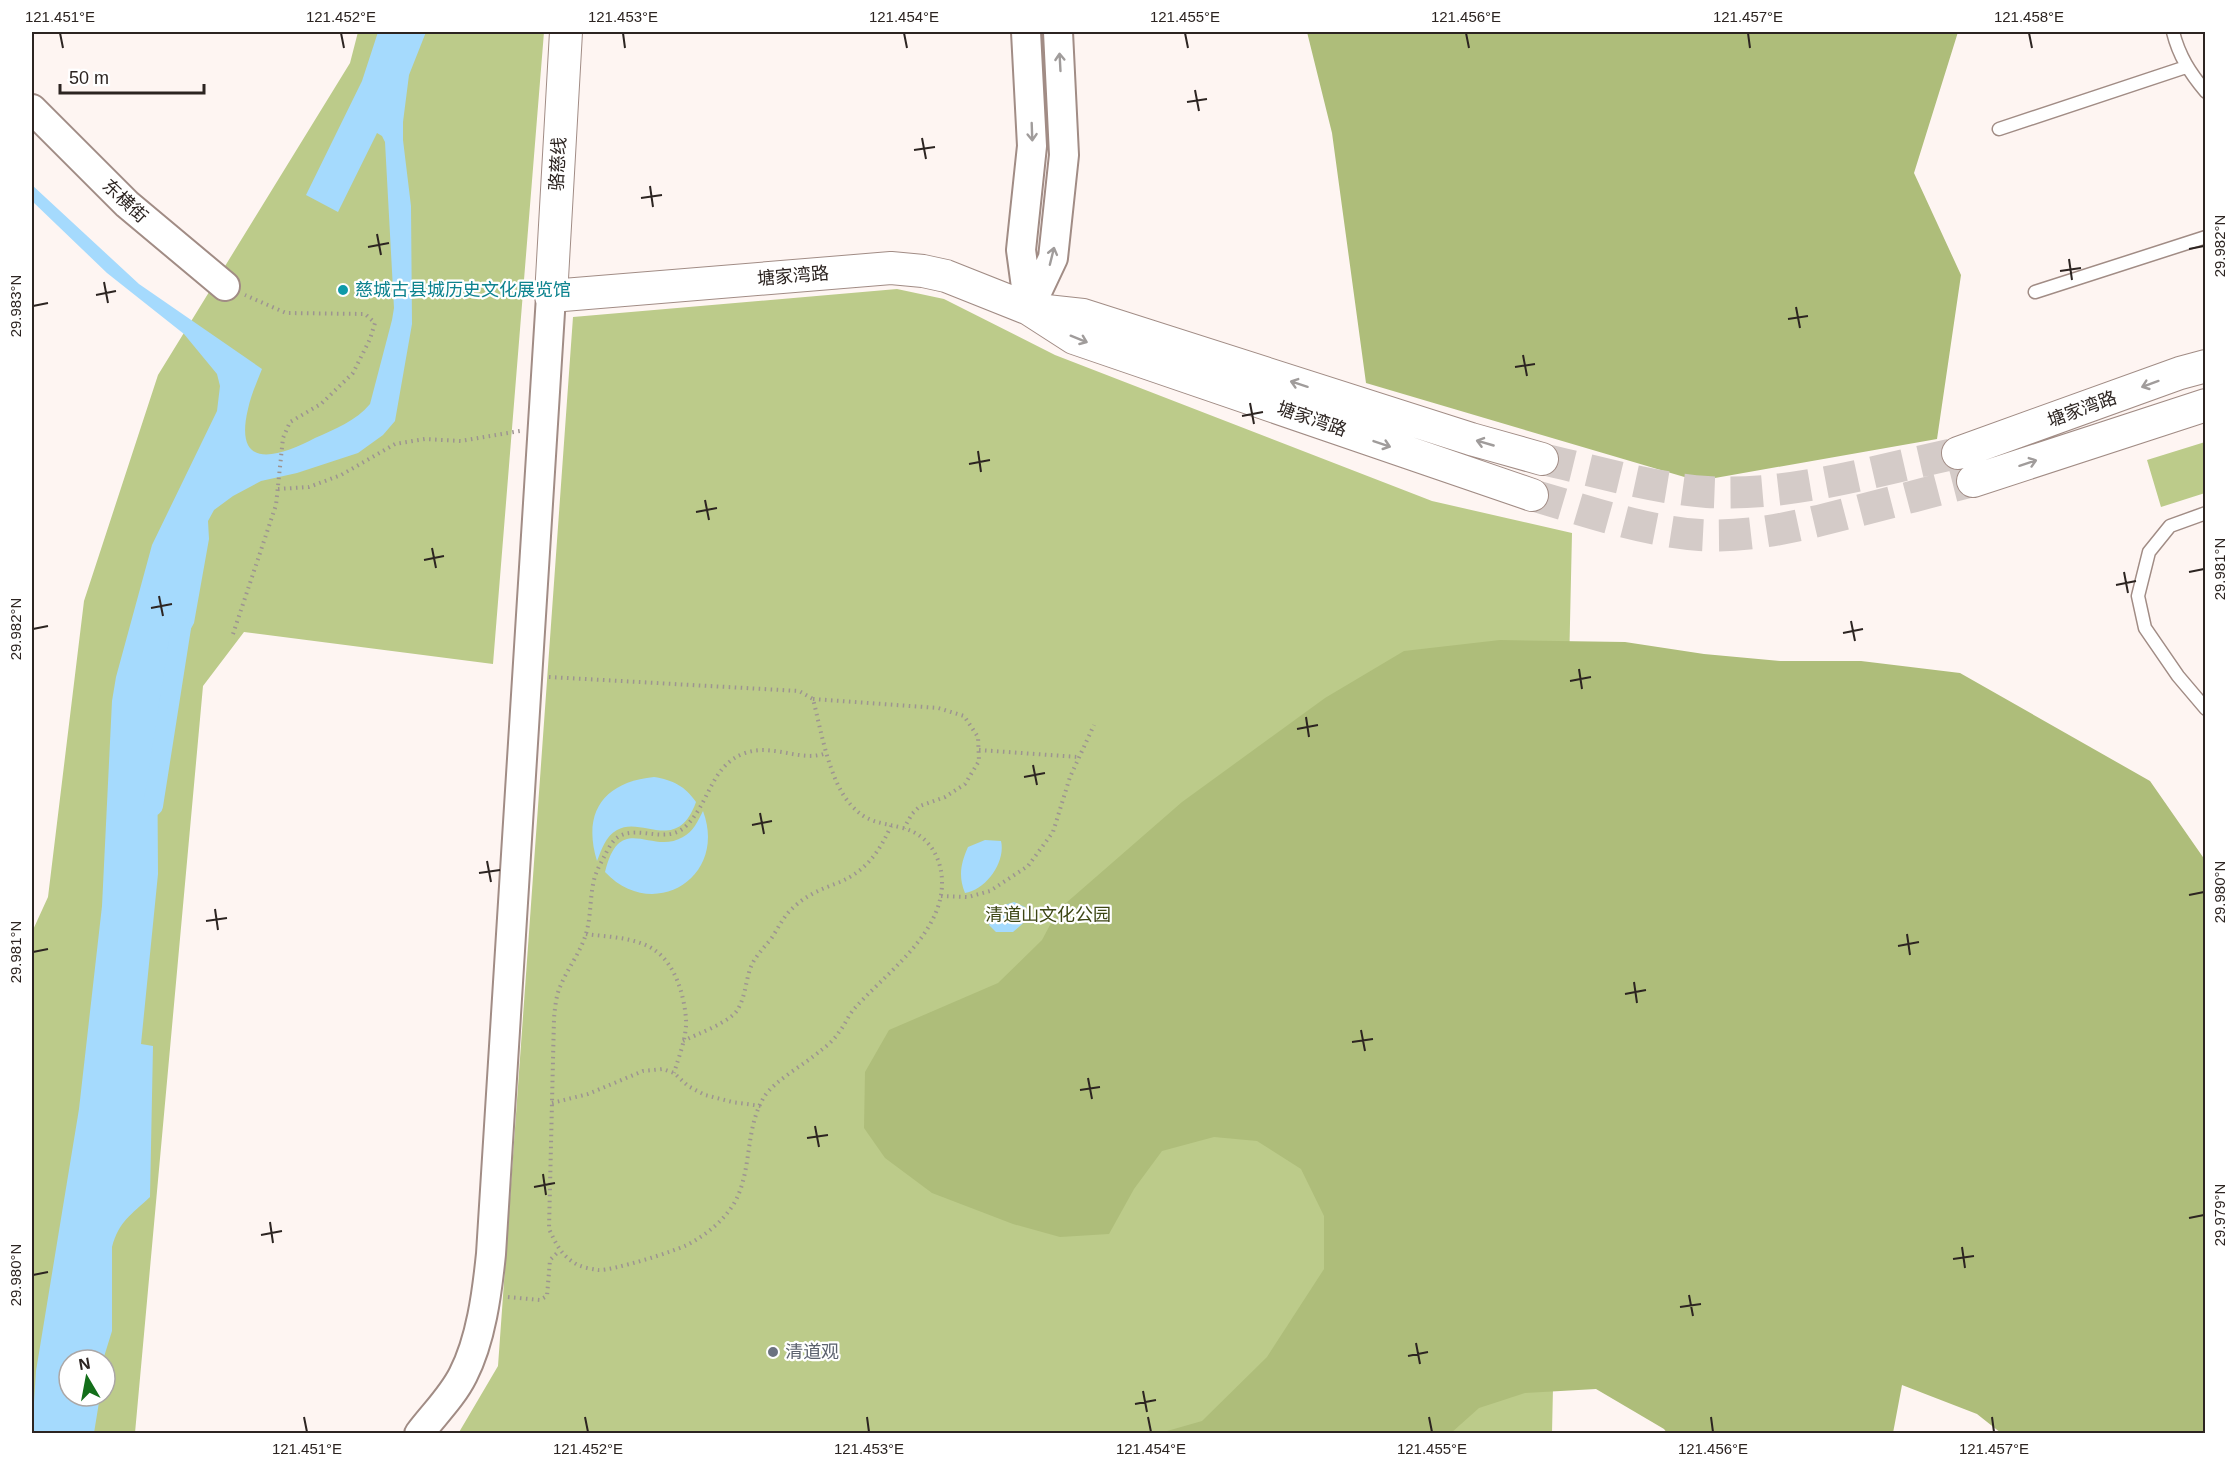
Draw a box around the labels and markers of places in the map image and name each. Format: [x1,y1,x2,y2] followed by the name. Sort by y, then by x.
[355,280,571,300] place label: 慈城古县城历史文化展览馆
[336,283,350,297] marker: 慈城古县城历史文化展览馆
[785,1342,839,1362] place label: 清道观
[766,1345,780,1359] marker: 清道观

